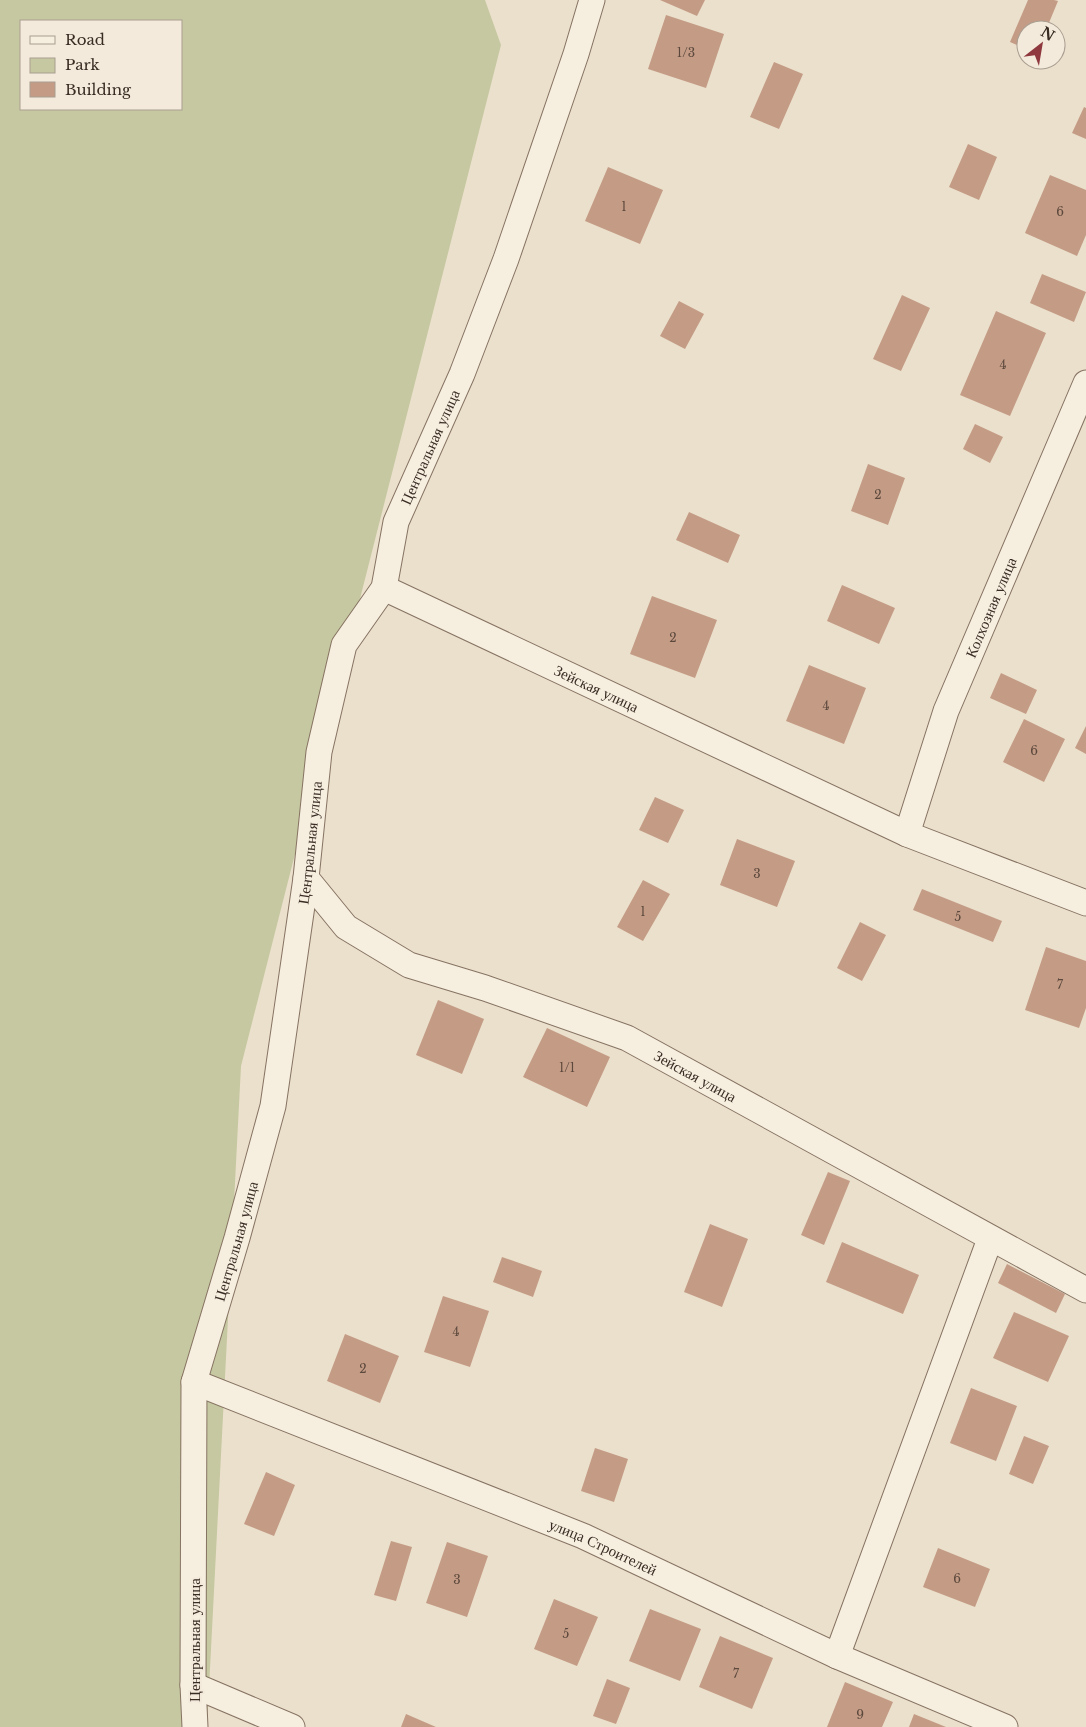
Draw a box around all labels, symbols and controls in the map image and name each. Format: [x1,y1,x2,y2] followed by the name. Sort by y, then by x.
[20,20,182,110] legend
[1016,20,1066,70] north arrow
[1037,23,1058,45] text: N
[65,30,105,49] text: Road
[677,45,695,60] house number: 1/3
[65,55,101,74] text: Park
[65,80,132,99] text: Building
[621,199,627,214] house number: 1
[1056,204,1064,219] house number: 6
[999,357,1007,372] house number: 4
[396,386,464,507] street label: Центральная улица
[874,487,882,502] house number: 2
[961,554,1020,660] street label: Колхозная улица
[669,630,677,645] house number: 2
[551,660,642,716] street label: Зейская улица
[822,698,830,713] house number: 4
[1030,743,1038,758] house number: 6
[293,780,325,906] street label: Центральная улица
[753,866,761,881] house number: 3
[640,904,646,919] house number: 1
[955,909,962,924] house number: 5
[1057,977,1064,992] house number: 7
[651,1045,740,1106] street label: Зейская улица
[559,1060,575,1075] house number: 1/1
[209,1179,262,1303] street label: Центральная улица
[452,1324,460,1339] house number: 4
[359,1361,367,1376] house number: 2
[546,1514,660,1579] street label: улица Строителей
[953,1571,961,1586] house number: 6
[453,1572,461,1587] house number: 3
[185,1578,204,1702] street label: Центральная улица
[563,1626,570,1641] house number: 5
[733,1666,740,1681] house number: 7
[856,1707,864,1722] house number: 9

